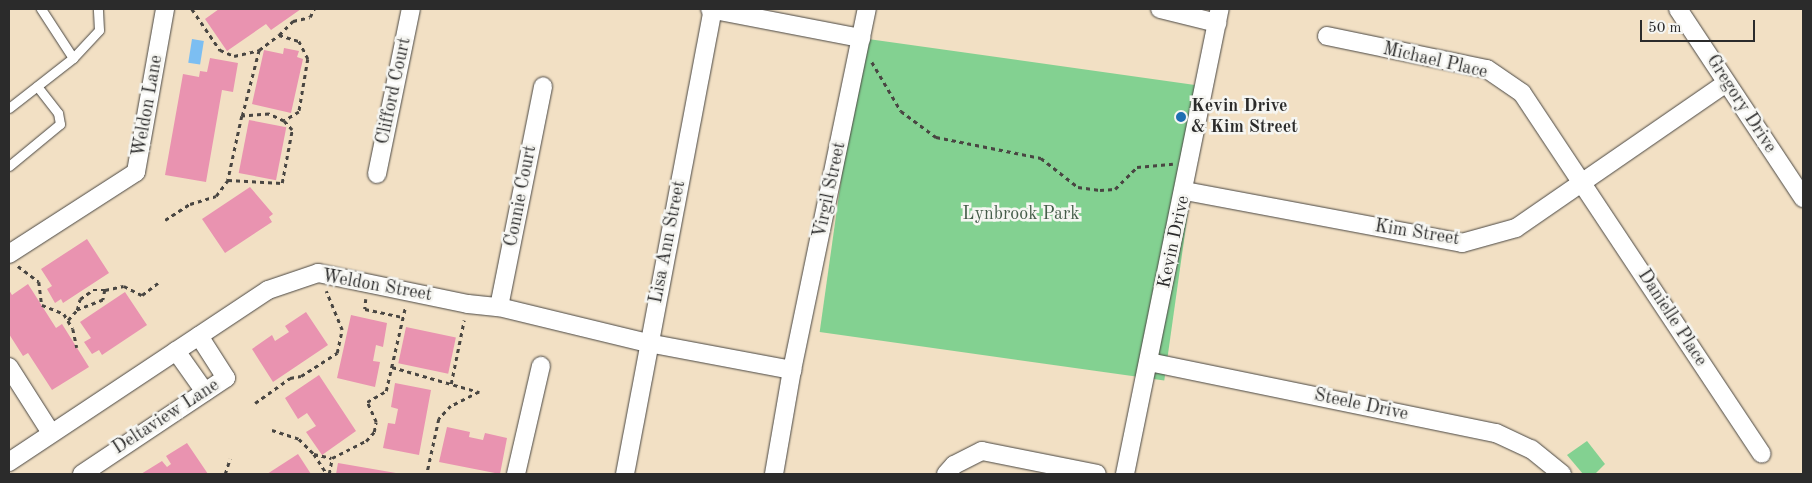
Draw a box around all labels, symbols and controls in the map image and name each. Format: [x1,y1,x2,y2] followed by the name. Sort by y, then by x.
[1642,10,1757,42] scale bar
[1648,21,1682,36] text: 50 m
[372,36,416,146] street label: Clifford Court
[1381,38,1489,84] street label: Michael Place
[1701,51,1781,157] street label: Gregory Drive
[128,54,168,158] street label: Weldon Lane
[1191,96,1298,138] place label: Kevin Drive & Kim Street
[1175,111,1187,123] marker: Kevin Drive & Kim Street
[809,140,851,240] street label: Virgil Street
[501,143,541,249] street label: Connie Court
[646,179,690,305] street label: Lisa Ann Street
[1154,194,1194,290] street label: Kevin Drive
[962,203,1080,225] park label: Lynbrook Park
[1373,216,1461,250] street label: Kim Street
[320,266,434,306] street label: Weldon Street
[1633,266,1711,370] street label: Danielle Place
[109,375,223,459] street label: Deltaview Lane
[1312,385,1410,425] street label: Steele Drive

